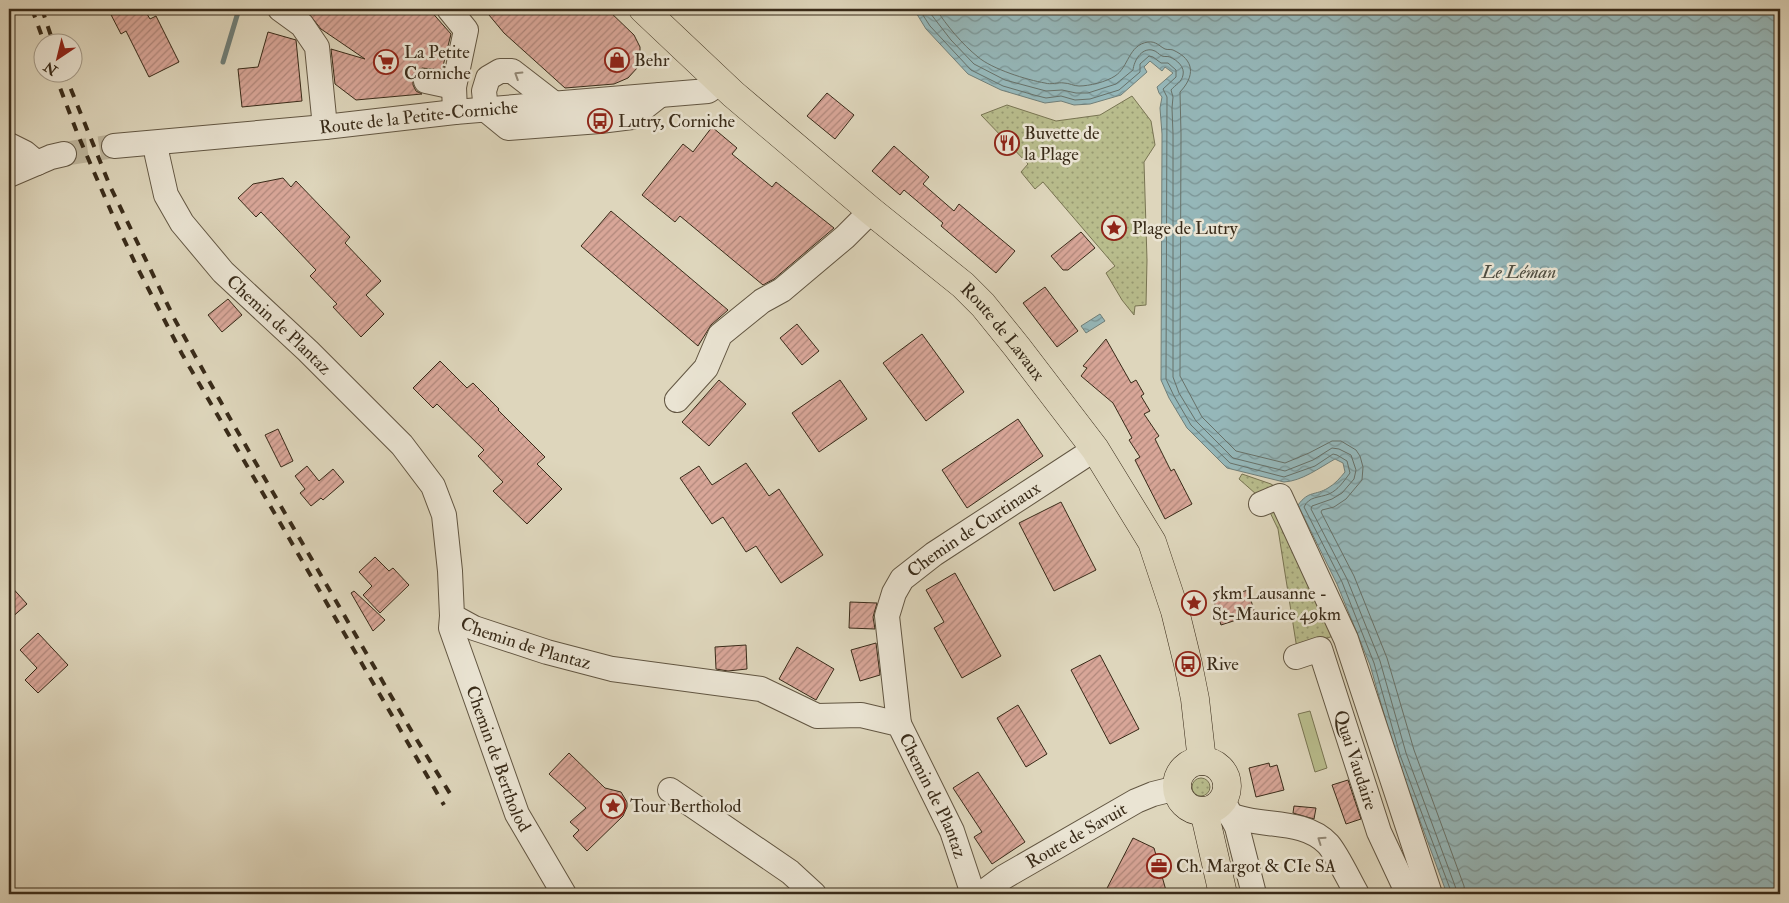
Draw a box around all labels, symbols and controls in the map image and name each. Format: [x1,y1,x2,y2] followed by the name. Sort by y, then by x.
[32,32,82,82] north arrow
[404,41,471,85] place label: La Petite Corniche
[604,47,630,73] shop icon: Behr
[373,49,399,75] supermarket icon: La Petite Corniche
[634,49,670,72] place label: Behr
[40,57,62,79] text: N
[514,72,523,82] one-way arrow
[318,96,519,140] street label: Route de la Petite-Corniche
[587,108,613,134] bus stop icon: Lutry, Corniche
[618,110,736,133] place label: Lutry, Corniche
[1024,122,1100,166] place label: Buvette de la Plage
[994,130,1020,156] restaurant icon: Buvette de la Plage
[1101,215,1127,241] place icon: Plage de Lutry
[1132,217,1239,240] place label: Plage de Lutry
[1481,260,1556,284] water label: Le Léman
[221,270,336,380] street label: Chemin de Plantaz
[955,278,1050,385] street label: Route de Lavaux
[902,477,1045,583] street label: Chemin de Curtinaux
[1212,582,1341,626] place label: 5km Lausanne - St-Maurice 49km
[1181,590,1207,616] place icon: 5km Lausanne - St-Maurice 49km
[456,612,594,675] street label: Chemin de Plantaz
[1175,651,1201,677] bus stop icon: Rive
[1206,653,1239,676] place label: Rive
[460,683,536,836] street label: Chemin de Bertholod
[1328,707,1382,814] street label: Quai Vaudaire
[893,729,971,862] street label: Chemin de Plantaz
[600,793,626,819] place icon: Tour Bertholod
[630,795,742,818] place label: Tour Bertholod
[1022,798,1131,874] street label: Route de Savuit
[1317,837,1327,846] one-way arrow
[1146,853,1172,879] office icon: Ch. Margot & CIe SA
[1176,855,1337,878] place label: Ch. Margot & CIe SA

